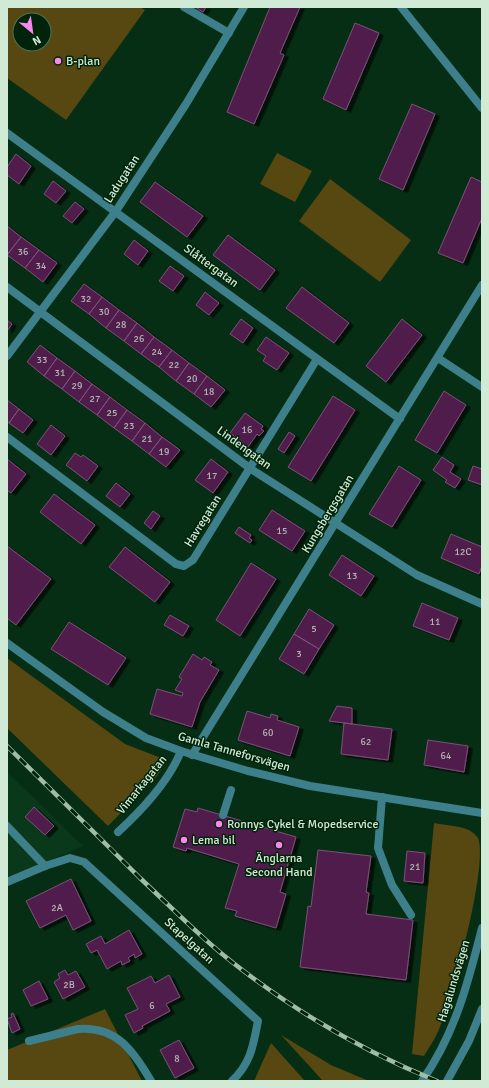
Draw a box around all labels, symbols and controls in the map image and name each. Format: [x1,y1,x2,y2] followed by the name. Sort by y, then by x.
[12,12,52,52] north arrow
[30,33,43,48] text: N
[66,54,100,69] place label: B-plan
[53,56,63,66] marker: B-plan
[101,152,143,206] street label: Ladugatan
[181,241,241,291] street label: Slåttergatan
[18,246,28,258] house number: 36
[36,260,47,272] house number: 34
[81,293,91,305] house number: 32
[99,306,109,318] house number: 30
[116,319,126,331] house number: 28
[134,333,144,345] house number: 26
[152,346,163,358] house number: 24
[37,354,47,366] house number: 33
[169,359,179,371] house number: 22
[55,367,65,379] house number: 31
[187,373,197,385] house number: 20
[72,380,82,392] house number: 29
[204,386,214,398] house number: 18
[90,393,100,405] house number: 27
[107,407,117,419] house number: 25
[124,420,134,432] house number: 23
[214,423,274,473] street label: Lindengatan
[242,424,252,436] house number: 16
[142,433,152,445] house number: 21
[159,446,169,458] house number: 19
[207,470,217,482] house number: 17
[299,472,357,556] street label: Kungsbergsgatan
[181,492,225,550] street label: Havregatan
[277,525,287,537] house number: 15
[455,546,471,558] house number: 12C
[347,570,357,582] house number: 13
[430,616,440,628] house number: 11
[311,623,317,635] house number: 5
[296,648,302,660] house number: 3
[263,727,273,739] house number: 60
[176,729,292,775] street label: Gamla Tanneforsvägen
[361,736,371,748] house number: 62
[441,750,452,762] house number: 64
[114,753,170,817] street label: Vimarkagatan
[227,817,378,832] place label: Ronnys Cykel & Mopedservice
[214,819,224,829] marker: Ronnys Cykel & Mopedservice
[192,833,236,848] place label: Lema bil
[179,835,189,845] marker: Lema bil
[274,840,284,850] marker: Änglarna Second Hand
[245,851,313,880] place label: Änglarna Second Hand
[410,861,420,873] house number: 21
[51,902,63,914] house number: 2A
[161,915,217,967] street label: Stapelgatan
[434,938,474,1024] street label: Hagalundsvägen
[63,979,75,991] house number: 2B
[149,1000,155,1012] house number: 6
[174,1053,180,1065] house number: 8

